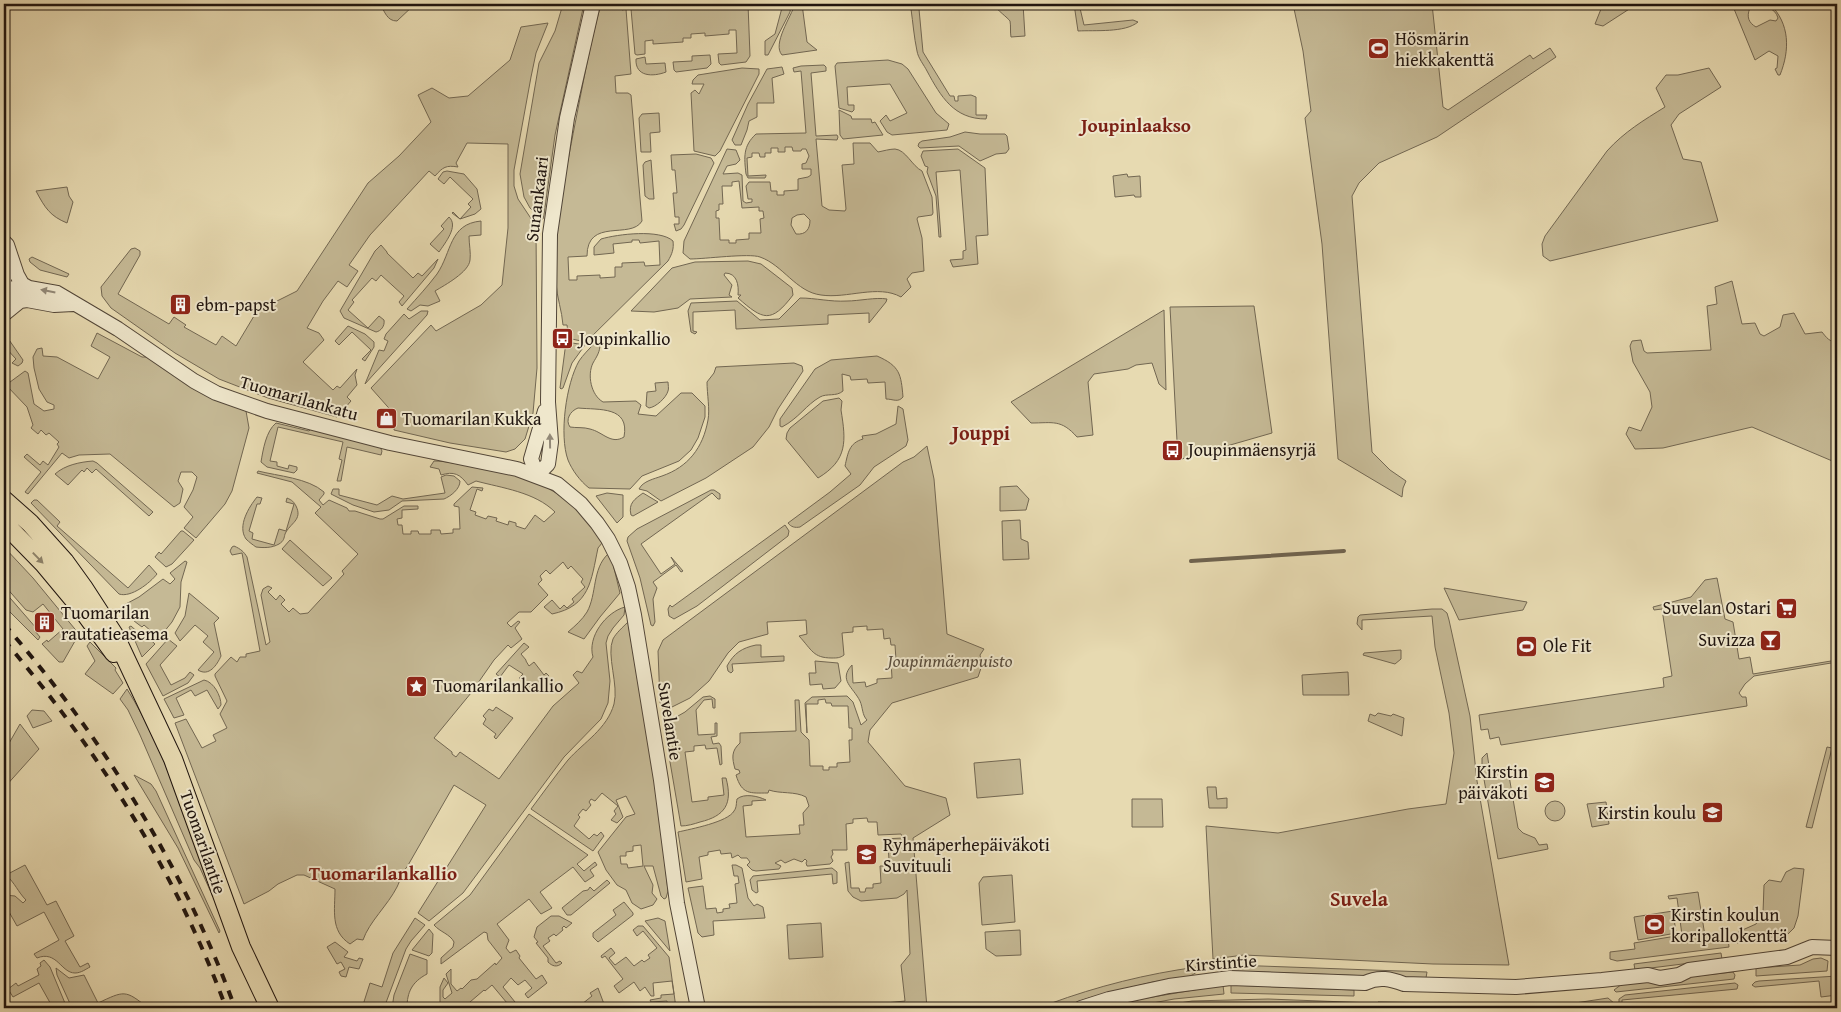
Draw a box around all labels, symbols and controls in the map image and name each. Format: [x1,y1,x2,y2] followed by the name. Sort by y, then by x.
[1395,25,1494,73] place label: Hösmärin hiekkakenttä
[1367,37,1391,61] sports icon: Hösmärin hiekkakenttä
[1078,111,1191,139] district label: Joupinlaakso
[518,155,555,243] street label: Sunankaari
[40,287,56,295] one-way arrow
[196,291,277,318] place label: ebm-papst
[168,293,192,317] building icon: ebm-papst
[577,325,670,352] place label: Joupinkallio
[551,327,575,351] bus stop icon: Joupinkallio
[237,368,362,427] street label: Tuomarilankatu
[402,405,542,432] place label: Tuomarilan Kukka
[374,407,398,431] shop icon: Tuomarilan Kukka
[949,418,1010,447] district label: Jouppi
[546,432,554,448] one-way arrow
[1186,436,1317,463] place label: Joupinmäensyrjä
[1160,438,1184,462] bus stop icon: Joupinmäensyrjä
[32,552,44,564] one-way arrow
[1662,594,1771,621] place label: Suvelan Ostari
[1775,596,1799,620] supermarket icon: Suvelan Ostari
[61,599,169,647] place label: Tuomarilan rautatieasema
[33,611,57,635] building icon: Tuomarilan rautatieasema
[1698,626,1755,653] place label: Suvizza
[1759,628,1783,652] bar icon: Suvizza
[1543,632,1592,659] place label: Ole Fit
[1515,634,1539,658] sports icon: Ole Fit
[885,647,1013,674] park label: Joupinmäenpuisto
[433,672,563,699] place label: Tuomarilankallio
[405,674,429,698] place icon: Tuomarilankallio
[651,680,690,762] street label: Suvelantie
[1458,758,1528,806] place label: Kirstin päiväkoti
[1532,770,1556,794] school or university icon: Kirstin päiväkoti
[173,786,234,897] street label: Tuomarilantie
[1598,799,1696,826] place label: Kirstin koulu
[1700,801,1724,825] school or university icon: Kirstin koulu
[883,831,1050,879] place label: Ryhmäperhepäiväkoti Suvituuli
[855,843,879,867] school or university icon: Ryhmäperhepäiväkoti Suvituuli
[309,859,457,887] district label: Tuomarilankallio
[1330,884,1389,913] district label: Suvela
[1671,901,1788,949] place label: Kirstin koulun koripallokenttä
[1643,913,1667,937] sports icon: Kirstin koulun koripallokenttä
[1184,947,1258,978] street label: Kirstintie

